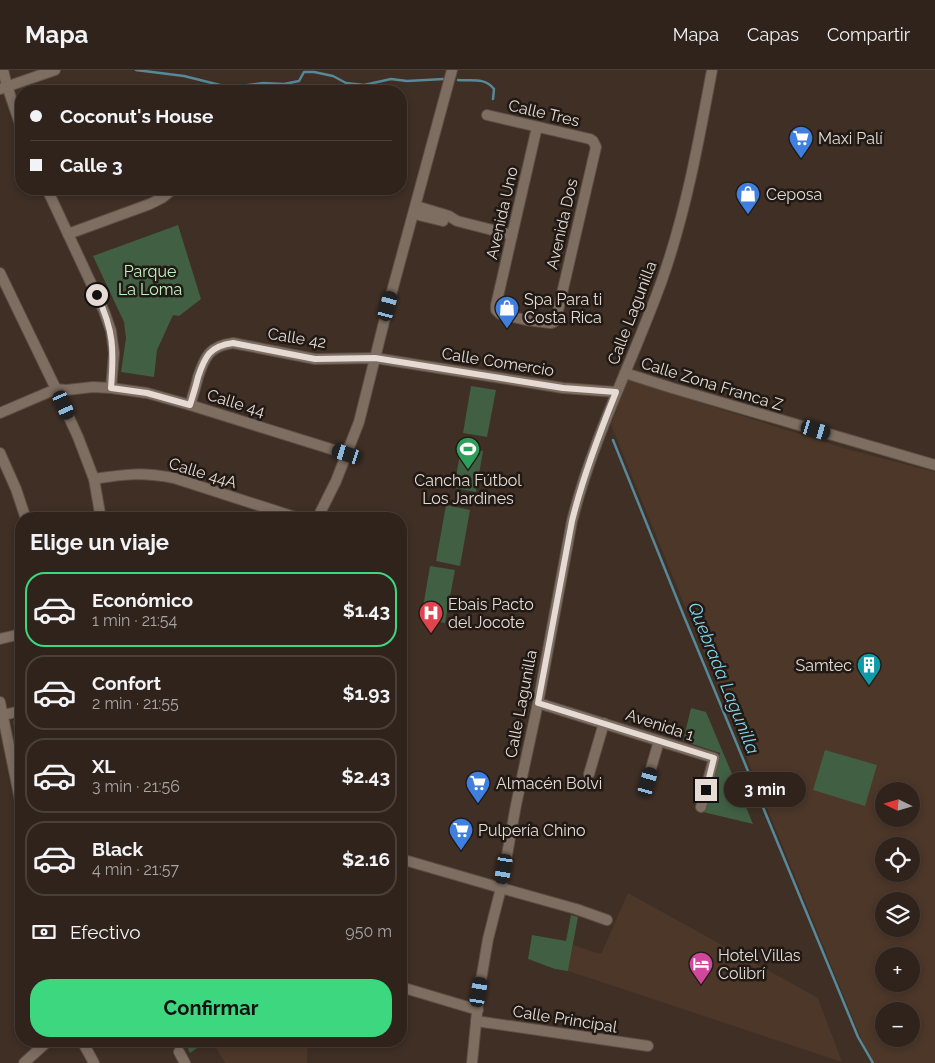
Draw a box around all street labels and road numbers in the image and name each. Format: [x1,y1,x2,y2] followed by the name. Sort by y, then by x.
[507,96,582,130] street label: Calle Tres
[482,165,522,261] street label: Avenida Uno
[542,177,582,271] street label: Avenida Dos
[603,258,661,368] street label: Calle Lagunilla
[266,324,328,352] street label: Calle 42
[440,344,556,380] street label: Calle Comercio
[639,353,785,415] street label: Calle Zona Franca Z
[205,385,267,421] street label: Calle 44
[167,454,239,492] street label: Calle 44A
[501,648,541,760] street label: Calle Lagunilla
[624,705,697,745] street label: Avenida 1
[511,1001,619,1037] street label: Calle Principal

